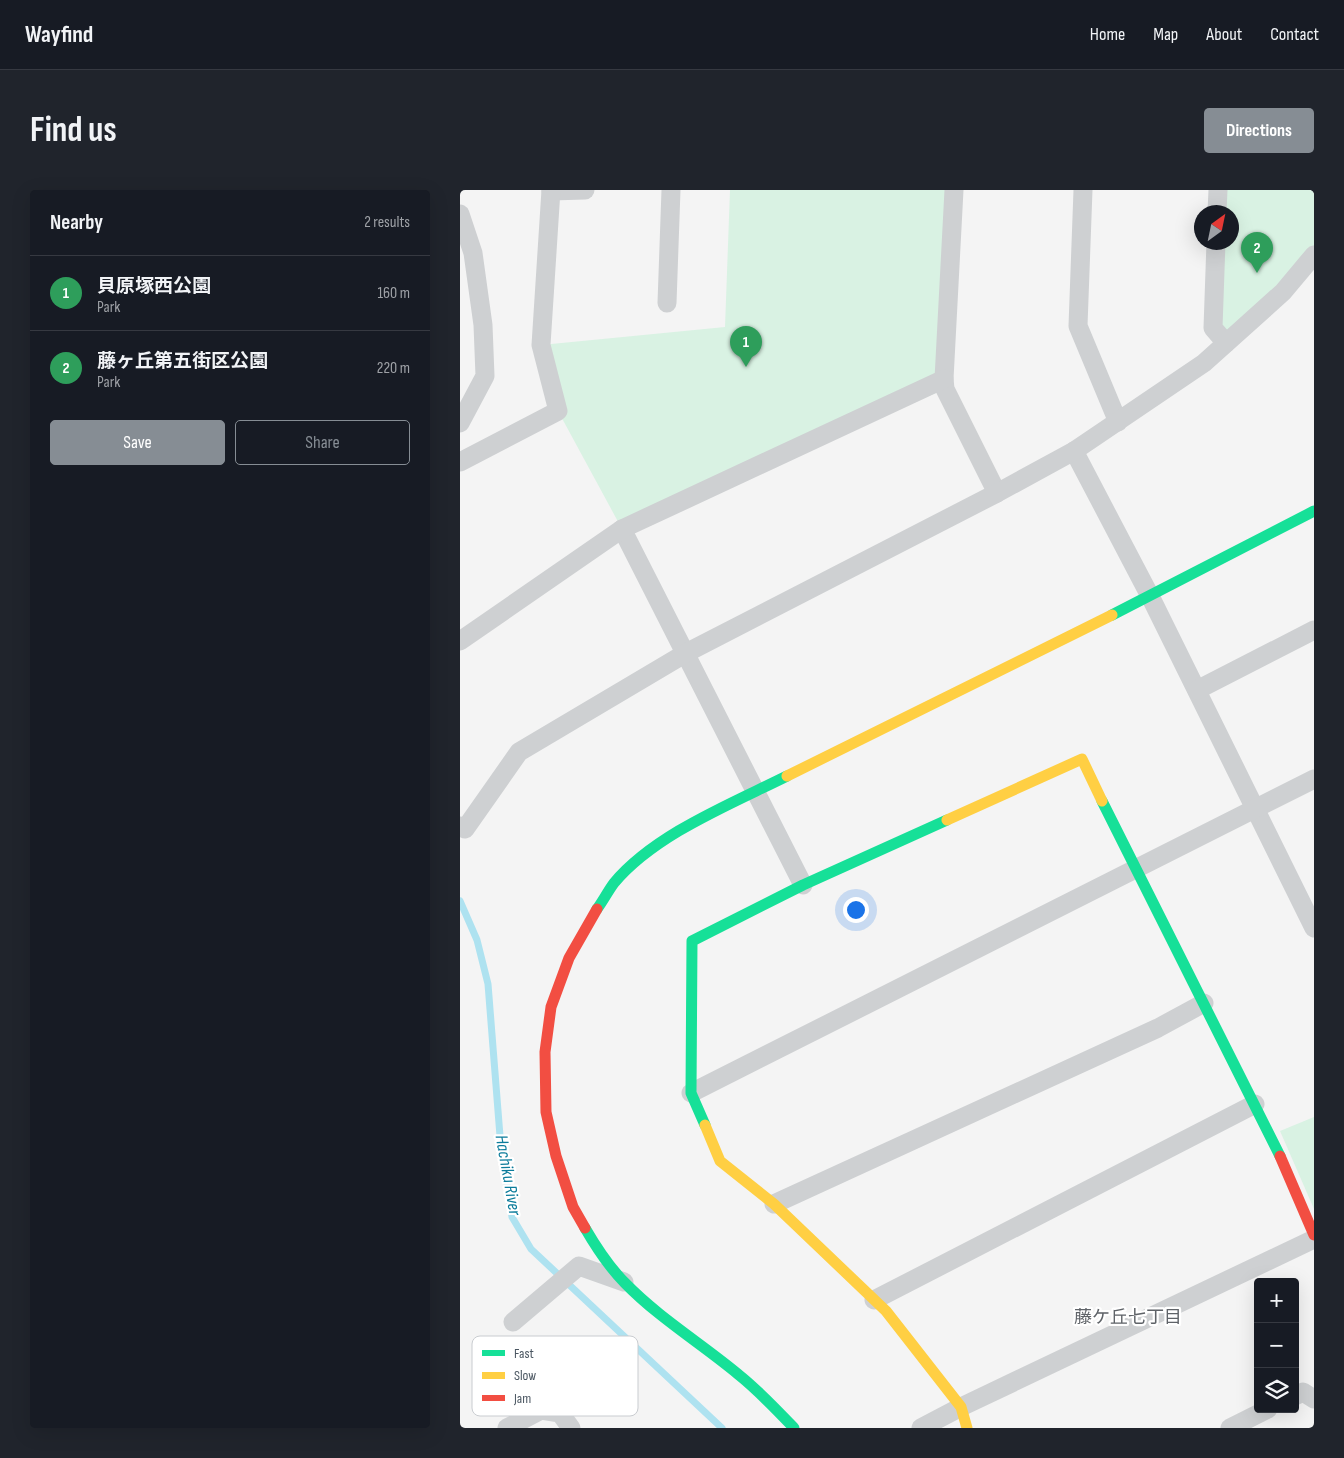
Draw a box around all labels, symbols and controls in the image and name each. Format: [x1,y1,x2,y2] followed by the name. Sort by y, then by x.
[25,20,93,49] text: Wayfind
[1090,24,1125,45] text: Home
[1153,24,1178,45] text: Map
[1206,24,1242,45] text: About
[1270,24,1319,45] text: Contact
[1204,108,1314,153] button: Directions
[30,109,117,152] text: Find us
[1194,205,1239,250] north arrow
[50,210,103,235] text: Nearby
[364,213,410,232] text: 2 results
[1241,232,1273,273] pin: 2
[97,275,211,298] text: 貝原塚西公園
[63,284,69,303] text: 1
[377,284,410,303] text: 160 m
[97,298,120,317] text: Park
[730,326,762,367] pin: 1
[97,350,268,373] text: 藤ヶ丘第五街区公園
[62,359,70,378] text: 2
[377,359,410,378] text: 220 m
[97,373,120,392] text: Park
[50,420,225,465] button: Save
[235,420,410,465] button: Share
[843,897,869,923] your location
[491,1133,526,1218] water label: Hachiku River
[1254,1278,1299,1413] map controls
[1254,1278,1299,1323] button: +
[1074,1307,1182,1328] district label: 藤ケ丘七丁目
[1254,1323,1299,1368] button: −
[472,1336,638,1416] legend
[514,1345,534,1362] text: Fast
[514,1367,536,1384] text: Slow
[1254,1368,1299,1413] button: layers
[513,1390,531,1407] text: Jam

